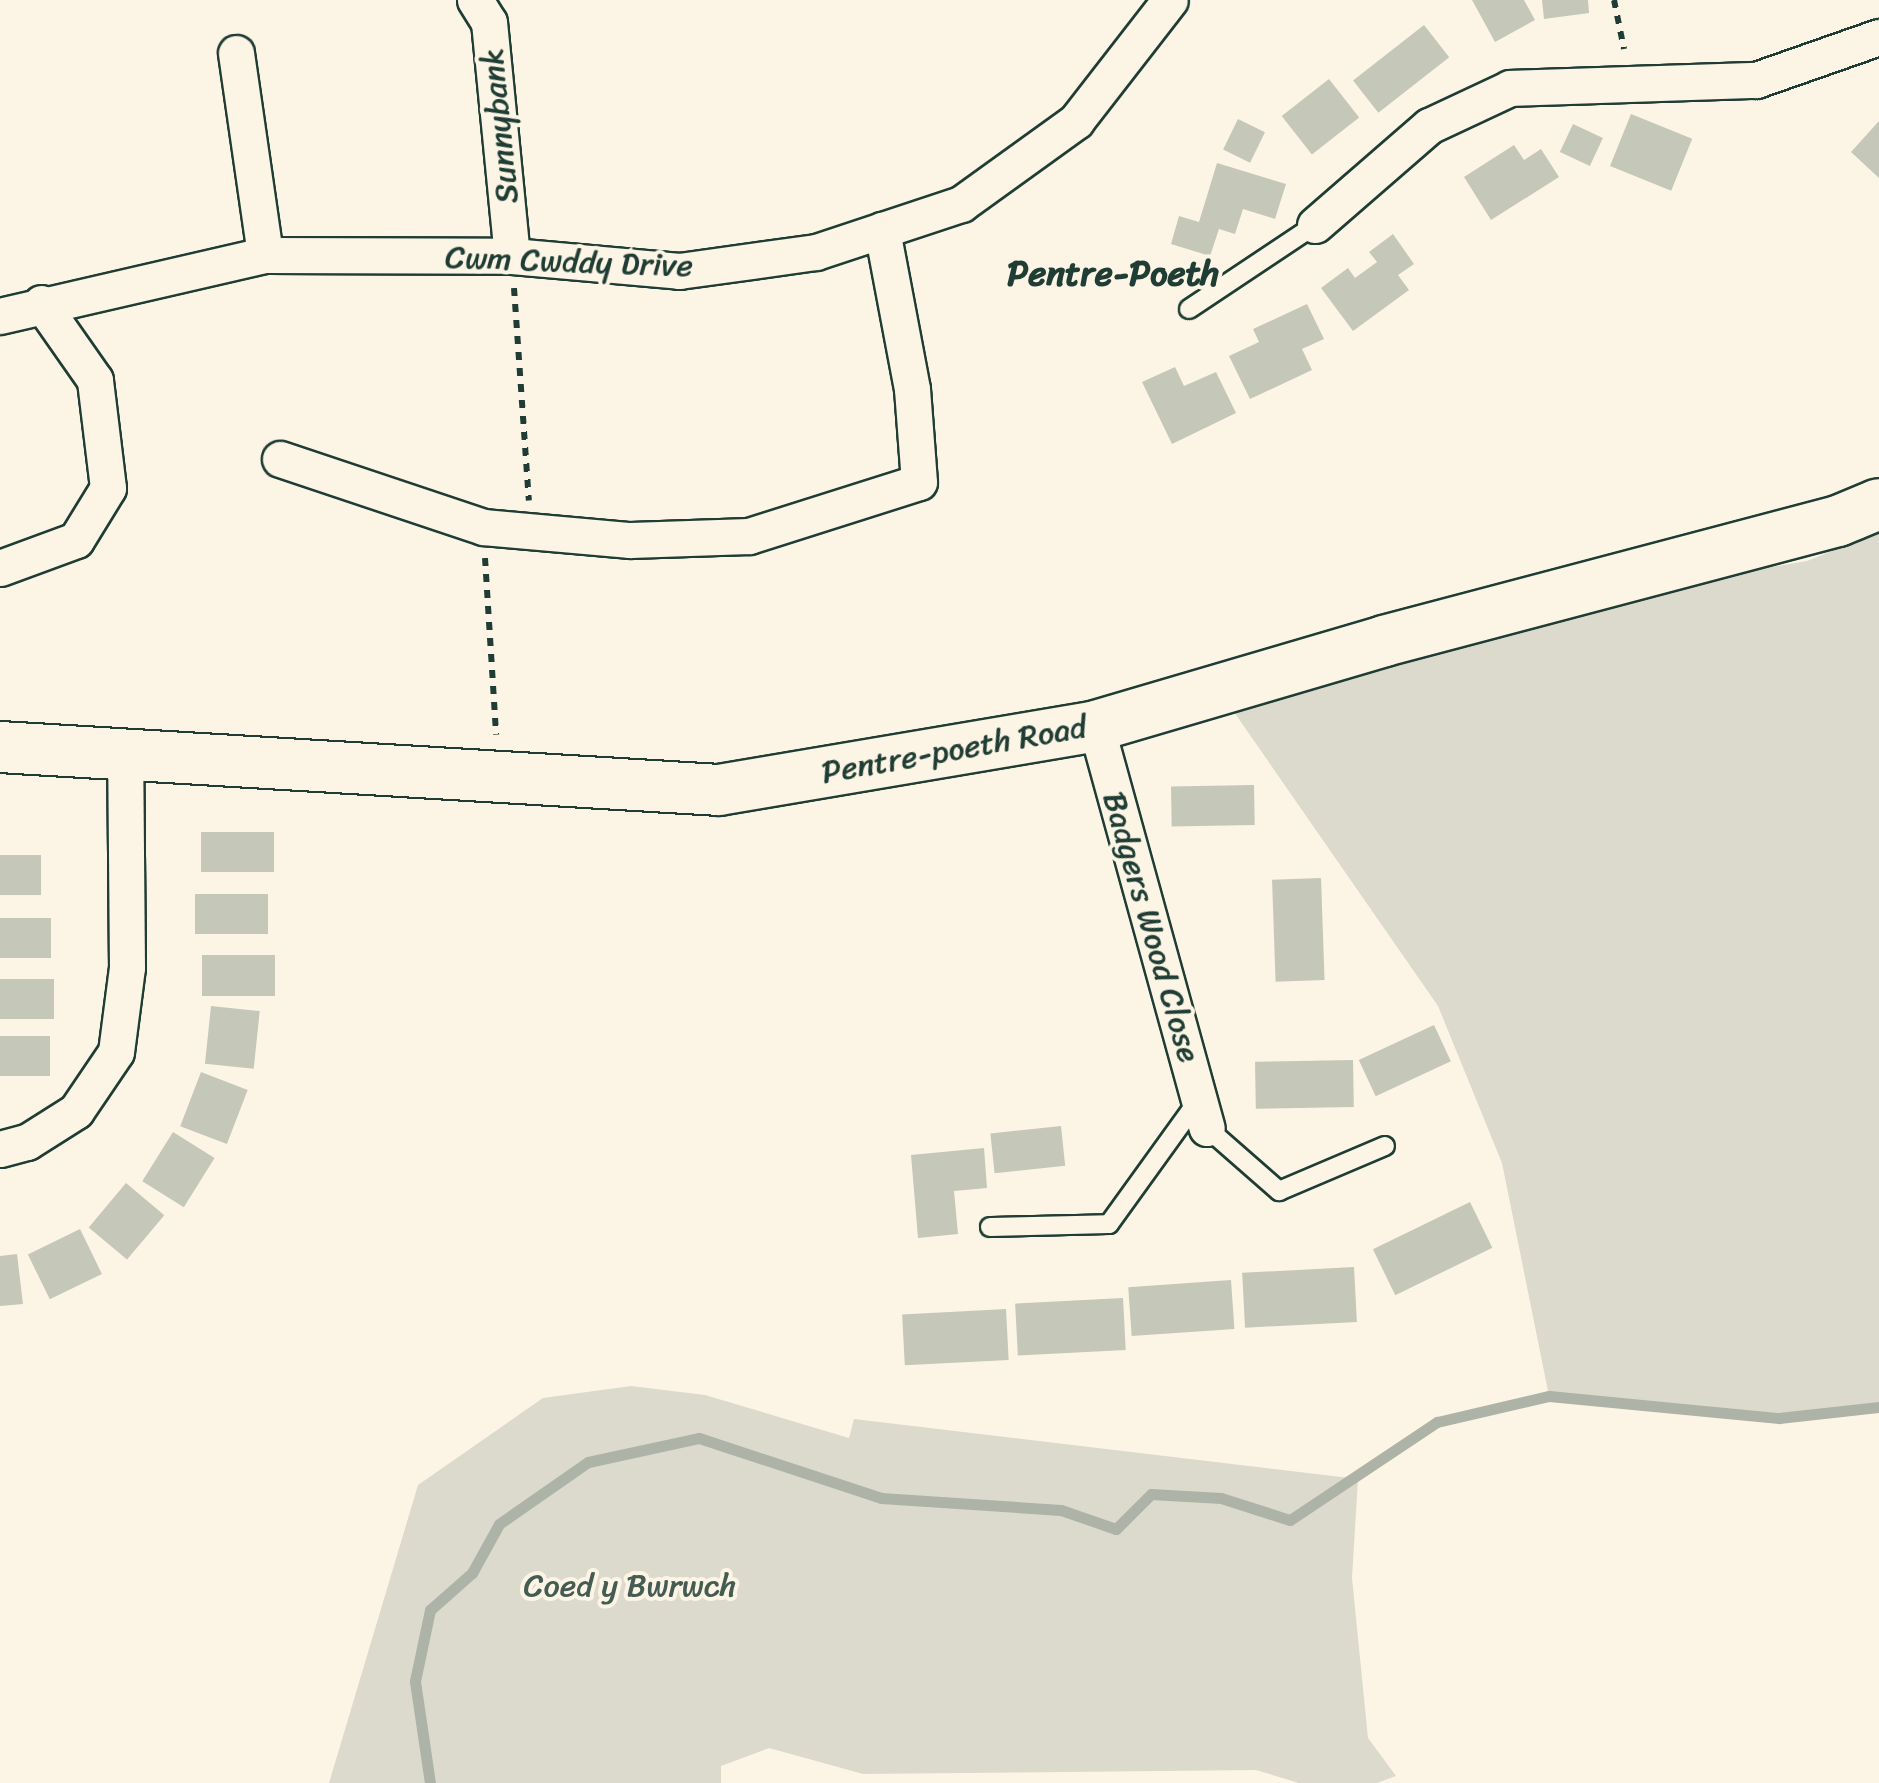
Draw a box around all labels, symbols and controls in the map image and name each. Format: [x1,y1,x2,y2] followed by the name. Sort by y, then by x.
[473,46,527,206] street label: Sunnybank
[444,238,694,286] street label: Cwm Cwddy Drive
[1007,252,1219,294] district label: Pentre-Poeth
[819,708,1089,792] street label: Pentre-poeth Road
[1094,787,1208,1067] street label: Badgers Wood Close
[523,1567,737,1605] park label: Coed y Bwrwch

